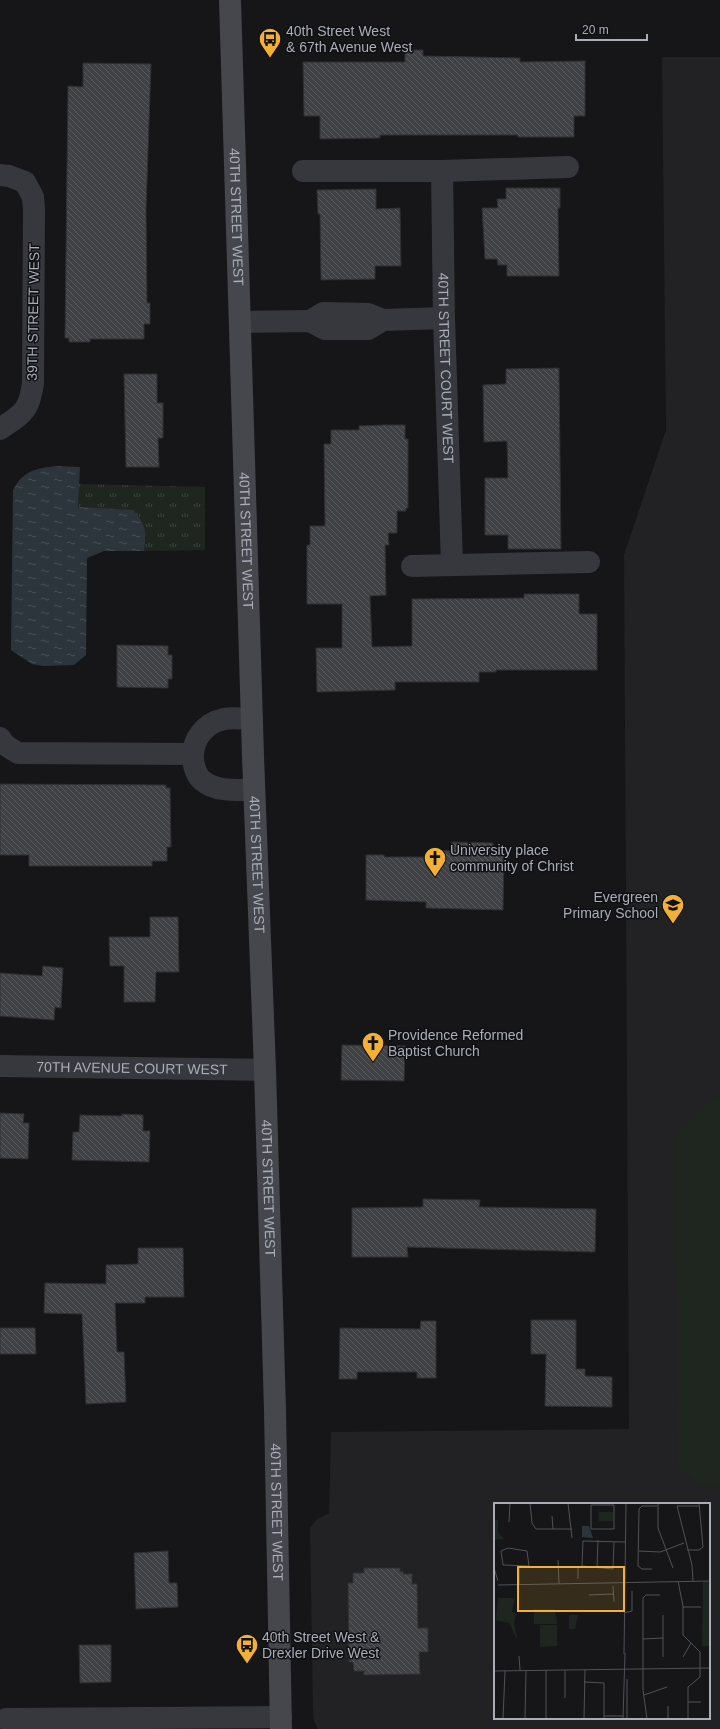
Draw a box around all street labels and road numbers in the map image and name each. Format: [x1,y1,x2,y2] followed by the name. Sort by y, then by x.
[227,148,247,286] street label: 40TH STREET WEST
[24,243,42,381] street label: 39TH STREET WEST
[435,272,457,464] street label: 40TH STREET COURT WEST
[236,472,257,610] street label: 40TH STREET WEST
[247,796,268,934] street label: 40TH STREET WEST
[36,1059,228,1077] street label: 70TH AVENUE COURT WEST
[258,1119,279,1258] street label: 40TH STREET WEST
[268,1443,286,1582] street label: 40TH STREET WEST

